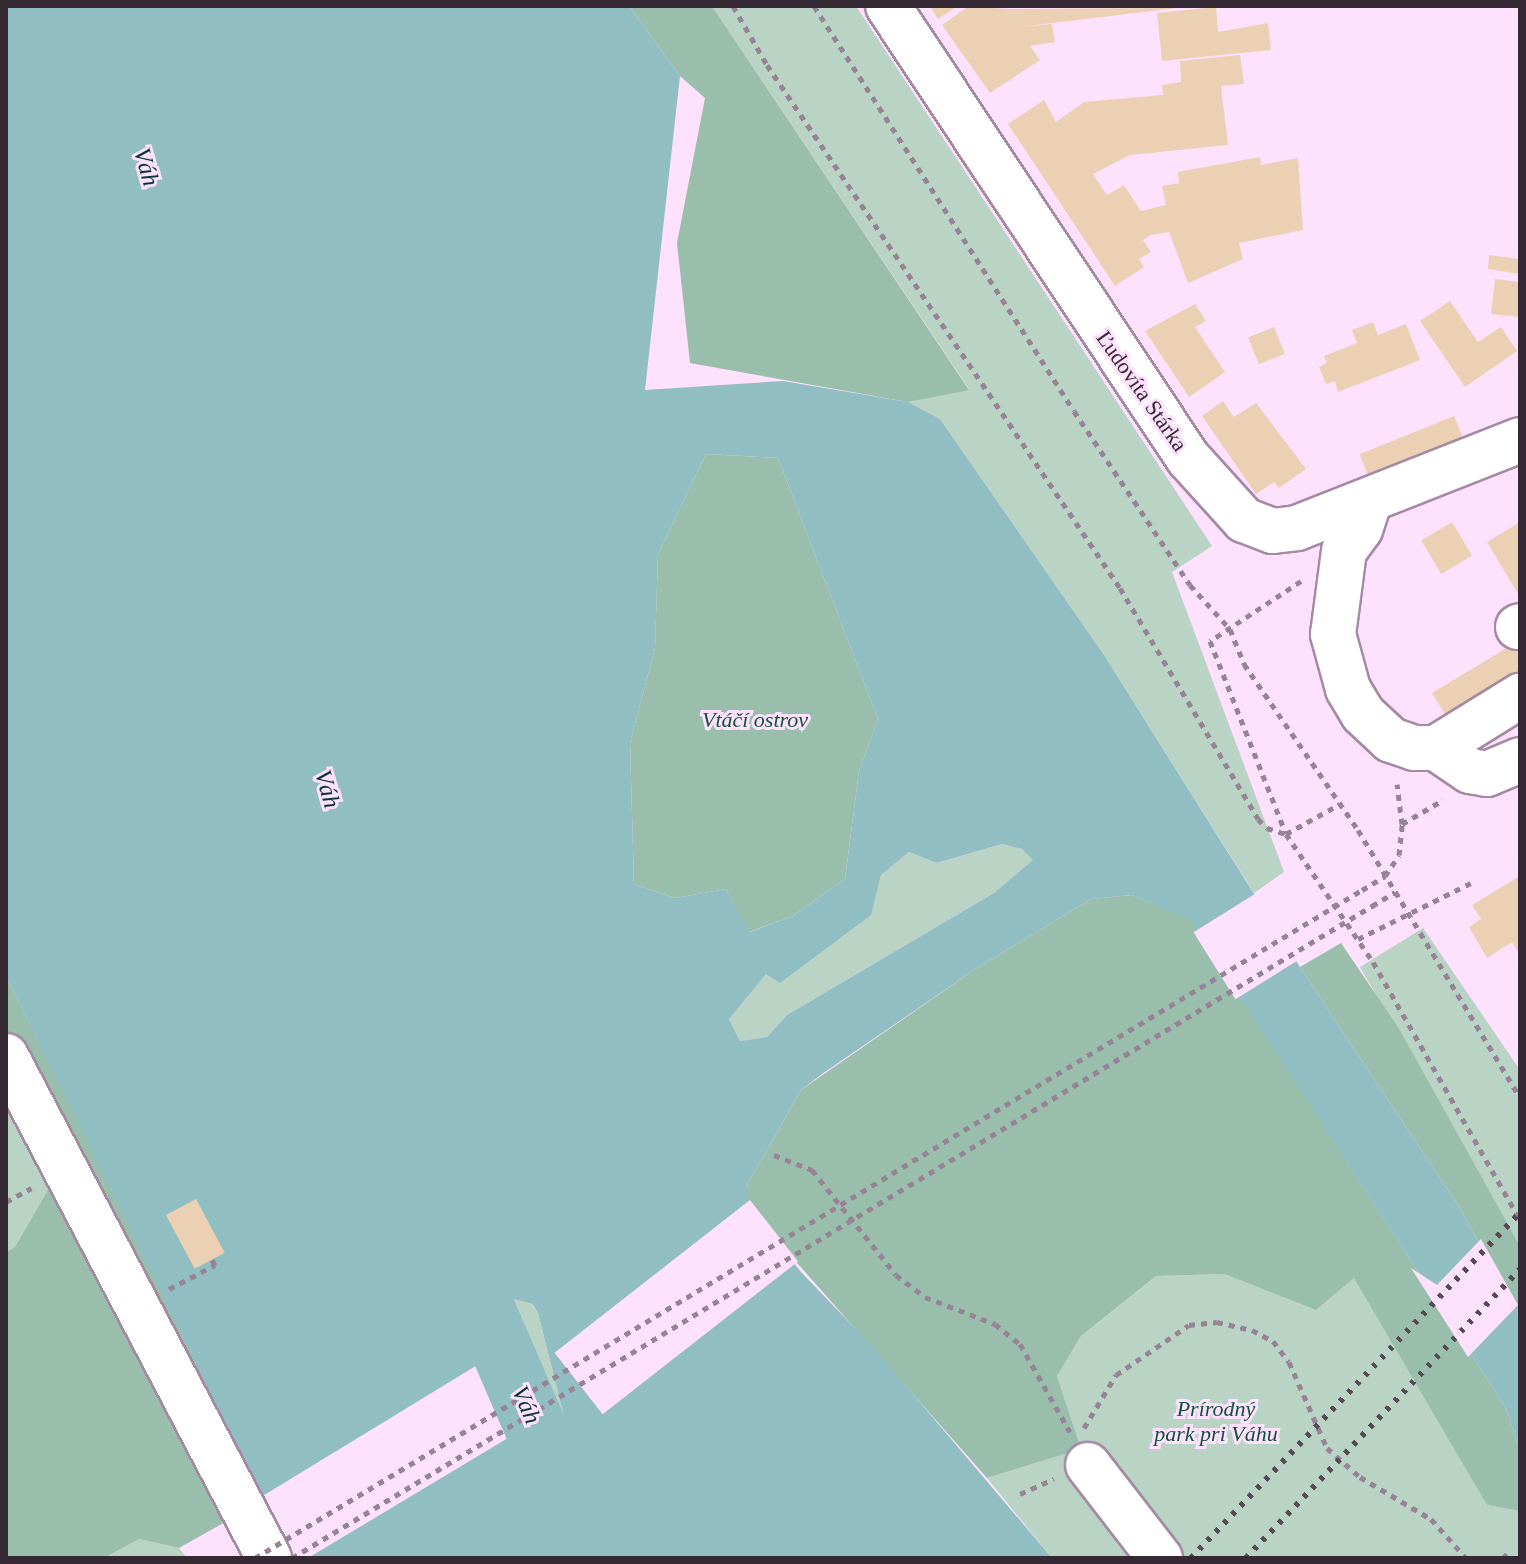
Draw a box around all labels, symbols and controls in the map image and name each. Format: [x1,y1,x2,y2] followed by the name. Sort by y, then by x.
[127,144,165,190] water label: Váh
[1091,326,1193,456] street label: Ľudovíta Stárka
[702,707,808,733] park label: Vtáčí ostrov
[308,766,346,812] water label: Váh
[505,1382,547,1428] water label: Váh
[1154,1395,1278,1446] park label: Prírodný park pri Váhu

